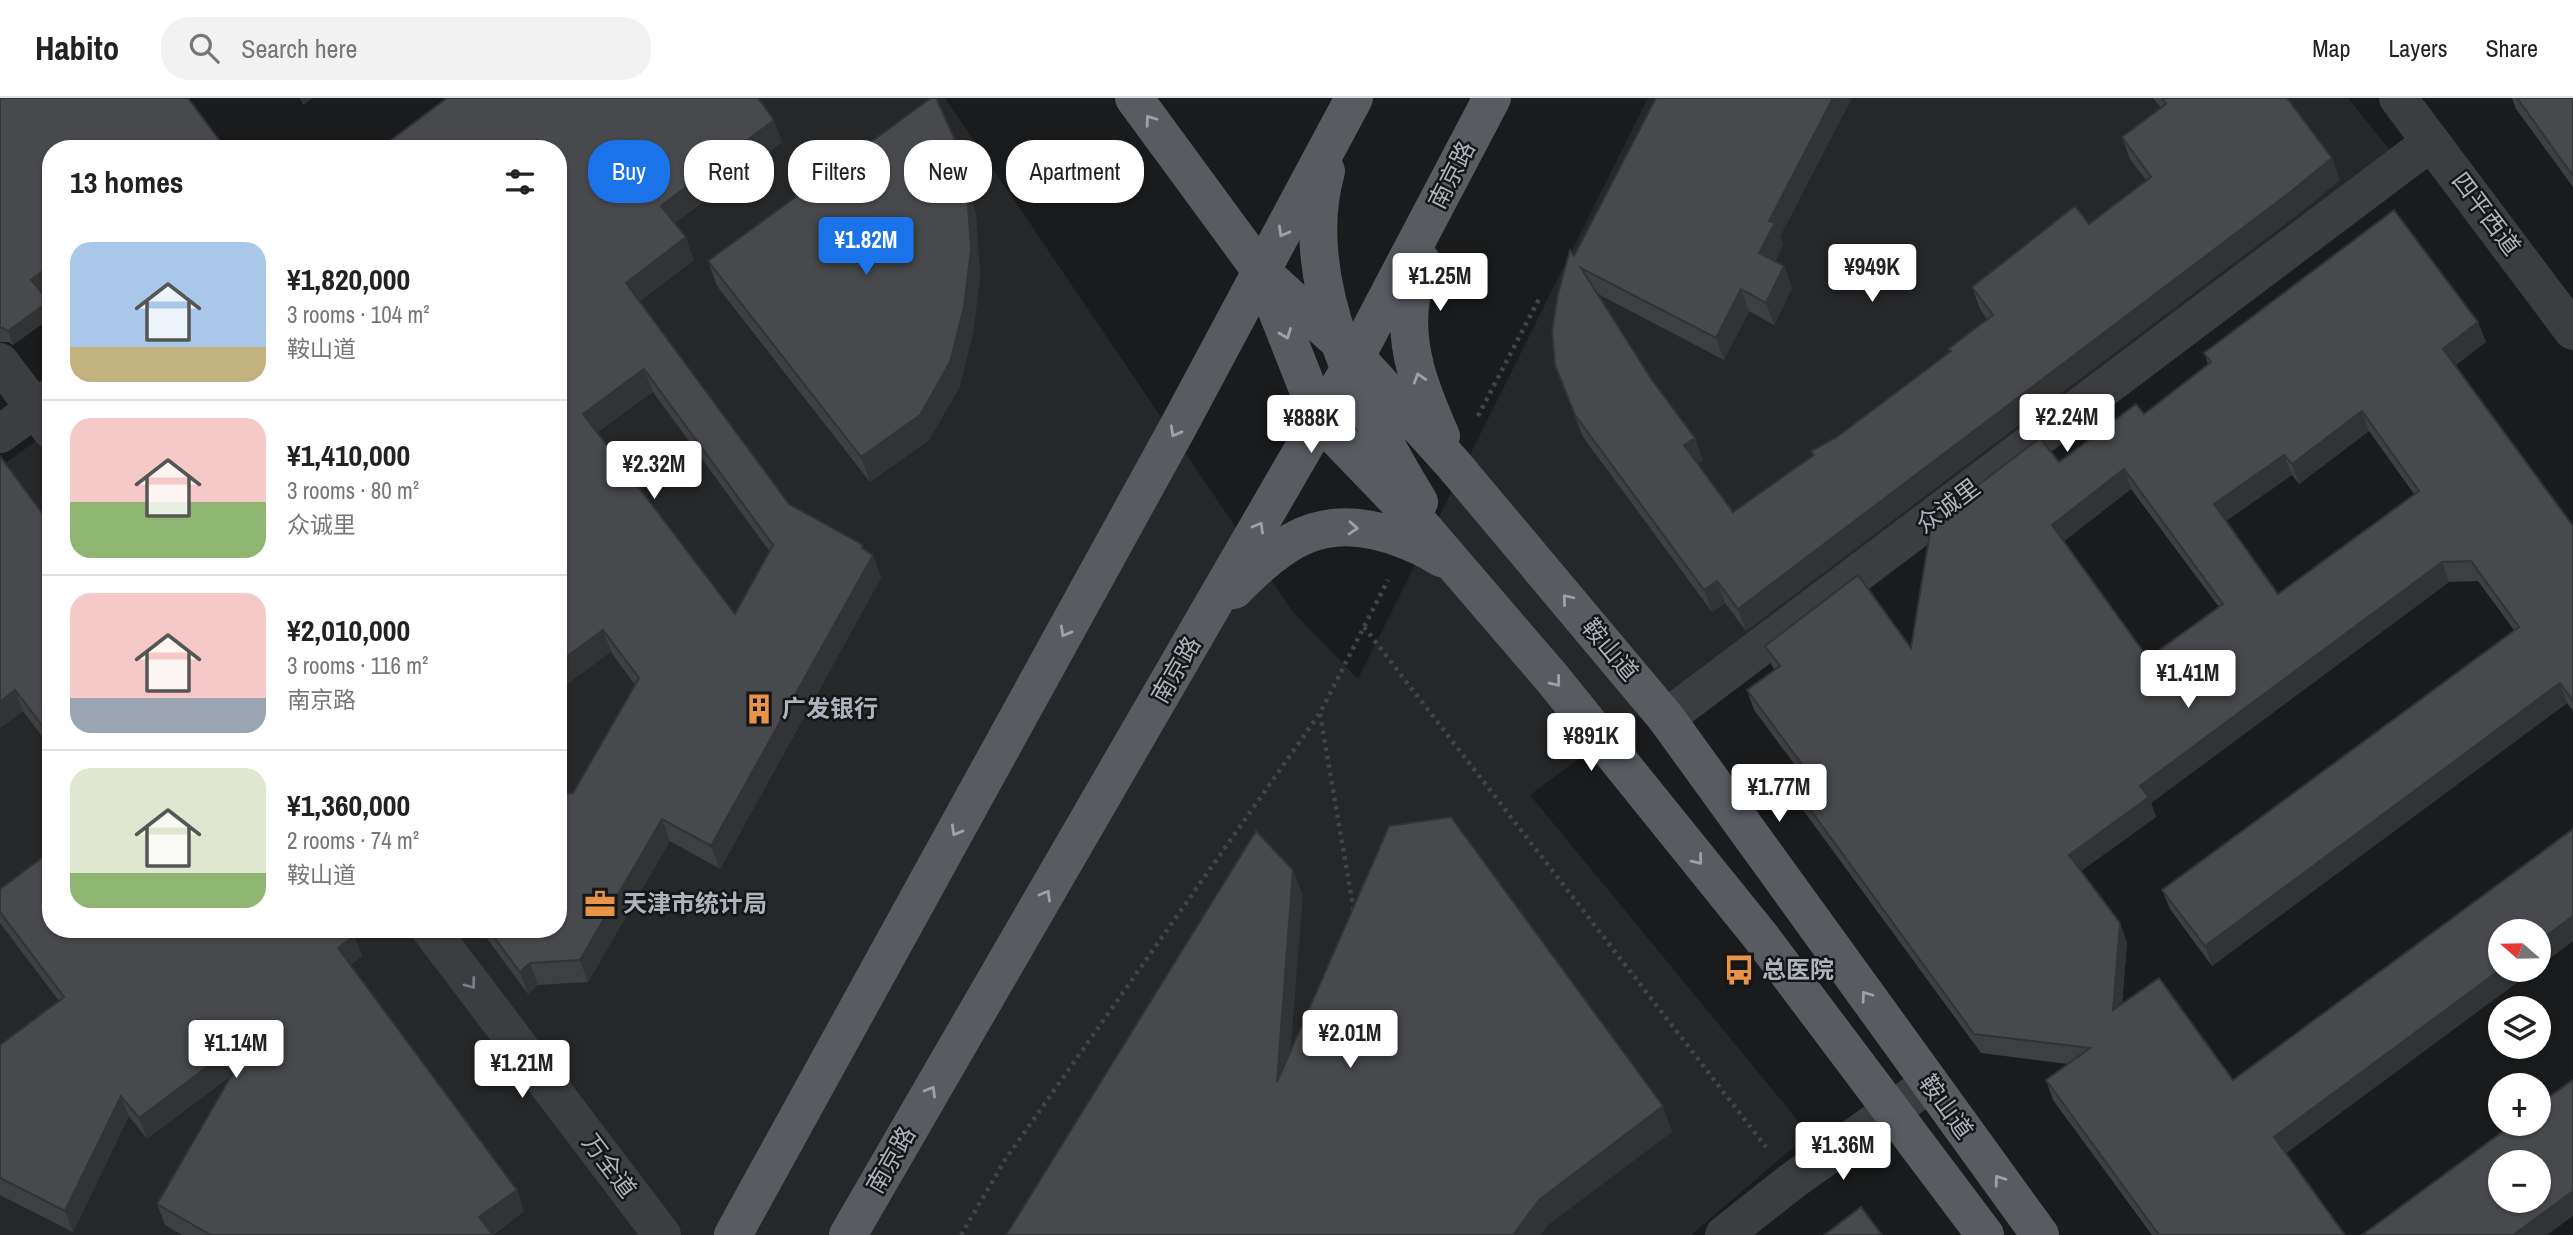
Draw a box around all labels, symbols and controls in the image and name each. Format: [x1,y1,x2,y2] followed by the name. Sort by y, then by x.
[161,17,651,80] search box
[35,26,119,70] text: Habito
[185,29,223,67] icon: search
[241,31,357,66] text: Search here
[2312,32,2350,64] text: Map
[2388,32,2447,64] text: Layers
[2485,32,2538,64] text: Share
[1146,115,1158,127] one-way arrow
[1421,135,1482,214] street label: 南京路
[588,140,670,203] chip: Buy
[684,140,774,203] chip: Rent
[788,140,890,203] chip: Filters
[904,140,992,203] chip: New
[1006,140,1144,203] chip: Apartment
[70,162,184,202] text: 13 homes
[501,163,539,201] icon: filters
[2445,165,2528,261] street label: 四平西道
[809,218,923,277] pin: ¥1.82M
[835,224,897,255] text: ¥1.82M
[1277,225,1291,237] one-way arrow
[1823,244,1921,304] pin: ¥949K
[1844,251,1900,282] text: ¥949K
[1383,254,1497,313] pin: ¥1.25M
[287,259,410,299] text: ¥1,820,000
[1409,260,1471,291] text: ¥1.25M
[126,270,210,354] icon: home
[287,299,430,330] text: 3 rooms · 104 m²
[1278,328,1292,340] one-way arrow
[287,333,356,364] text: 鞍山道
[1413,372,1427,385] one-way arrow
[2010,394,2124,454] pin: ¥2.24M
[1262,396,1360,455] pin: ¥888K
[2036,401,2098,432] text: ¥2.24M
[1283,402,1339,433] text: ¥888K
[1170,425,1183,438] one-way arrow
[287,435,410,475] text: ¥1,410,000
[597,442,711,501] pin: ¥2.32M
[126,446,210,530] icon: home
[623,448,685,479] text: ¥2.32M
[1909,471,1986,540] street label: 众诚里
[287,475,419,506] text: 3 rooms · 80 m²
[287,509,356,540] text: 众诚里
[1348,520,1359,535] one-way arrow
[1250,522,1263,535] one-way arrow
[1563,594,1575,607] one-way arrow
[287,610,410,650] text: ¥2,010,000
[1575,611,1646,687] street label: 鞍山道
[126,621,210,705] icon: home
[1060,624,1073,637] one-way arrow
[1143,630,1207,709] street label: 南京路
[287,650,428,681] text: 3 rooms · 116 m²
[2131,650,2245,710] pin: ¥1.41M
[2157,657,2219,688] text: ¥1.41M
[1548,674,1560,687] one-way arrow
[287,684,356,715] text: 南京路
[742,692,776,726] building icon: 广发银行
[782,692,878,724] place label: 广发银行
[1542,714,1640,773] pin: ¥891K
[1563,720,1619,751] text: ¥891K
[1722,764,1836,824] pin: ¥1.77M
[1748,771,1810,802] text: ¥1.77M
[287,785,410,825] text: ¥1,360,000
[126,796,210,880] icon: home
[951,824,964,836] one-way arrow
[287,825,419,856] text: 2 rooms · 74 m²
[1690,852,1703,864] one-way arrow
[287,859,356,890] text: 鞍山道
[583,887,617,921] office icon: 天津市统计局
[623,887,767,919] place label: 天津市统计局
[1038,889,1051,902] one-way arrow
[2488,919,2552,982] north arrow
[2488,919,2551,1213] map controls
[1722,953,1756,987] bus stop icon: 总医院
[1762,953,1834,985] place label: 总医院
[462,976,475,988] one-way arrow
[1862,991,1874,1004] one-way arrow
[2488,996,2551,1059] button: layers
[1293,1010,1407,1070] pin: ¥2.01M
[1319,1017,1381,1048] text: ¥2.01M
[179,1020,293,1080] pin: ¥1.14M
[205,1027,267,1058] text: ¥1.14M
[465,1040,579,1100] pin: ¥1.21M
[491,1047,553,1078] text: ¥1.21M
[1913,1068,1981,1145] street label: 鞍山道
[2488,1073,2551,1136] button: +
[923,1086,936,1099] one-way arrow
[858,1120,922,1199] street label: 南京路
[1786,1122,1900,1182] pin: ¥1.36M
[575,1127,644,1204] street label: 万全道
[1812,1129,1874,1160] text: ¥1.36M
[2488,1150,2551,1213] button: −
[1995,1175,2008,1188] one-way arrow

